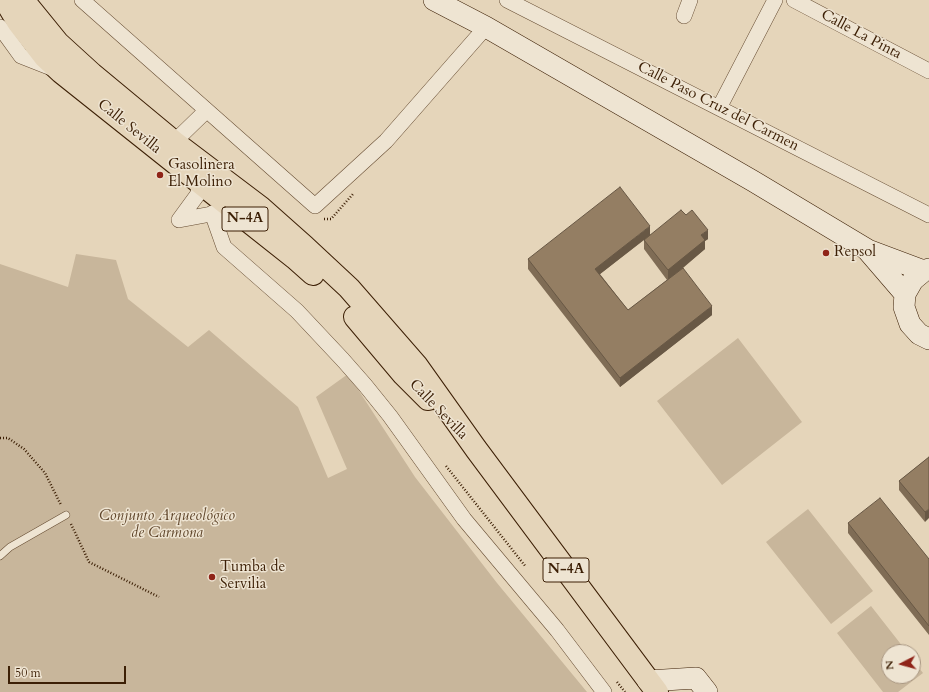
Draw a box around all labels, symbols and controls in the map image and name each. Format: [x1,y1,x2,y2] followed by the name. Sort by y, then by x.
[818,6,904,64] street label: Calle La Pinta
[634,58,802,156] street label: Calle Paso Cruz del Carmen
[94,96,164,158] street label: Calle Sevilla
[168,157,235,192] place label: Gasolinera El Molino
[155,170,165,180] marker: Gasolinera El Molino
[222,207,268,231] road number: N-4A
[834,244,876,262] place label: Repsol
[821,248,831,258] marker: Repsol
[405,376,471,444] street label: Calle Sevilla
[99,508,235,543] park label: Conjunto Arqueológico de Carmona
[543,558,589,582] road number: N-4A
[220,559,285,594] place label: Tumba de Servilia
[207,572,217,582] marker: Tumba de Servilia
[881,644,921,684] north arrow
[10,658,128,684] scale bar
[882,660,898,671] text: N
[15,665,41,681] text: 50 m

